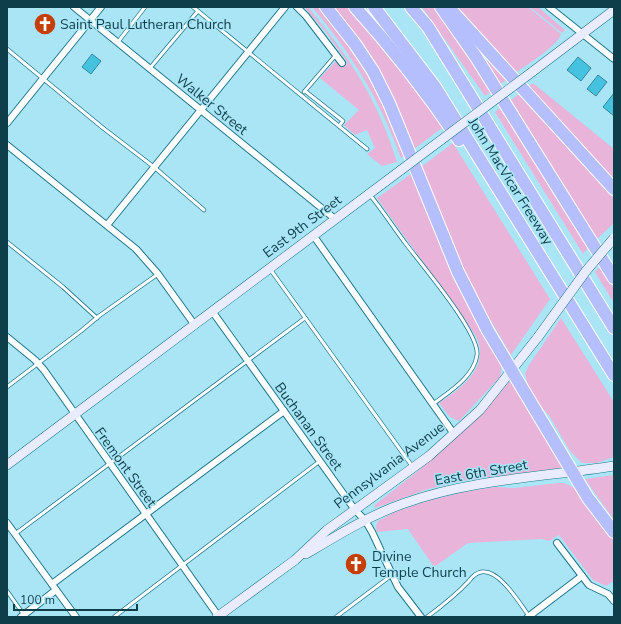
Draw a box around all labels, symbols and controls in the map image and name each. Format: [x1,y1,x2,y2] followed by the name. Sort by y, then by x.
[32,11,58,37] church icon: Saint Paul Lutheran Church
[60,15,231,34] place label: Saint Paul Lutheran Church
[172,70,252,139] street label: Walker Street
[463,113,558,249] street label: John MacVicar Freeway
[259,191,346,262] street label: East 9th Street
[270,379,347,474] street label: Buchanan Street
[330,417,449,513] street label: Pennsylvania Avenue
[90,424,161,511] street label: Fremont Street
[433,455,529,490] street label: East 6th Street
[372,547,467,582] place label: Divine Temple Church
[343,551,369,577] church icon: Divine Temple Church
[14,586,137,612] scale bar
[20,592,55,608] text: 100 m

